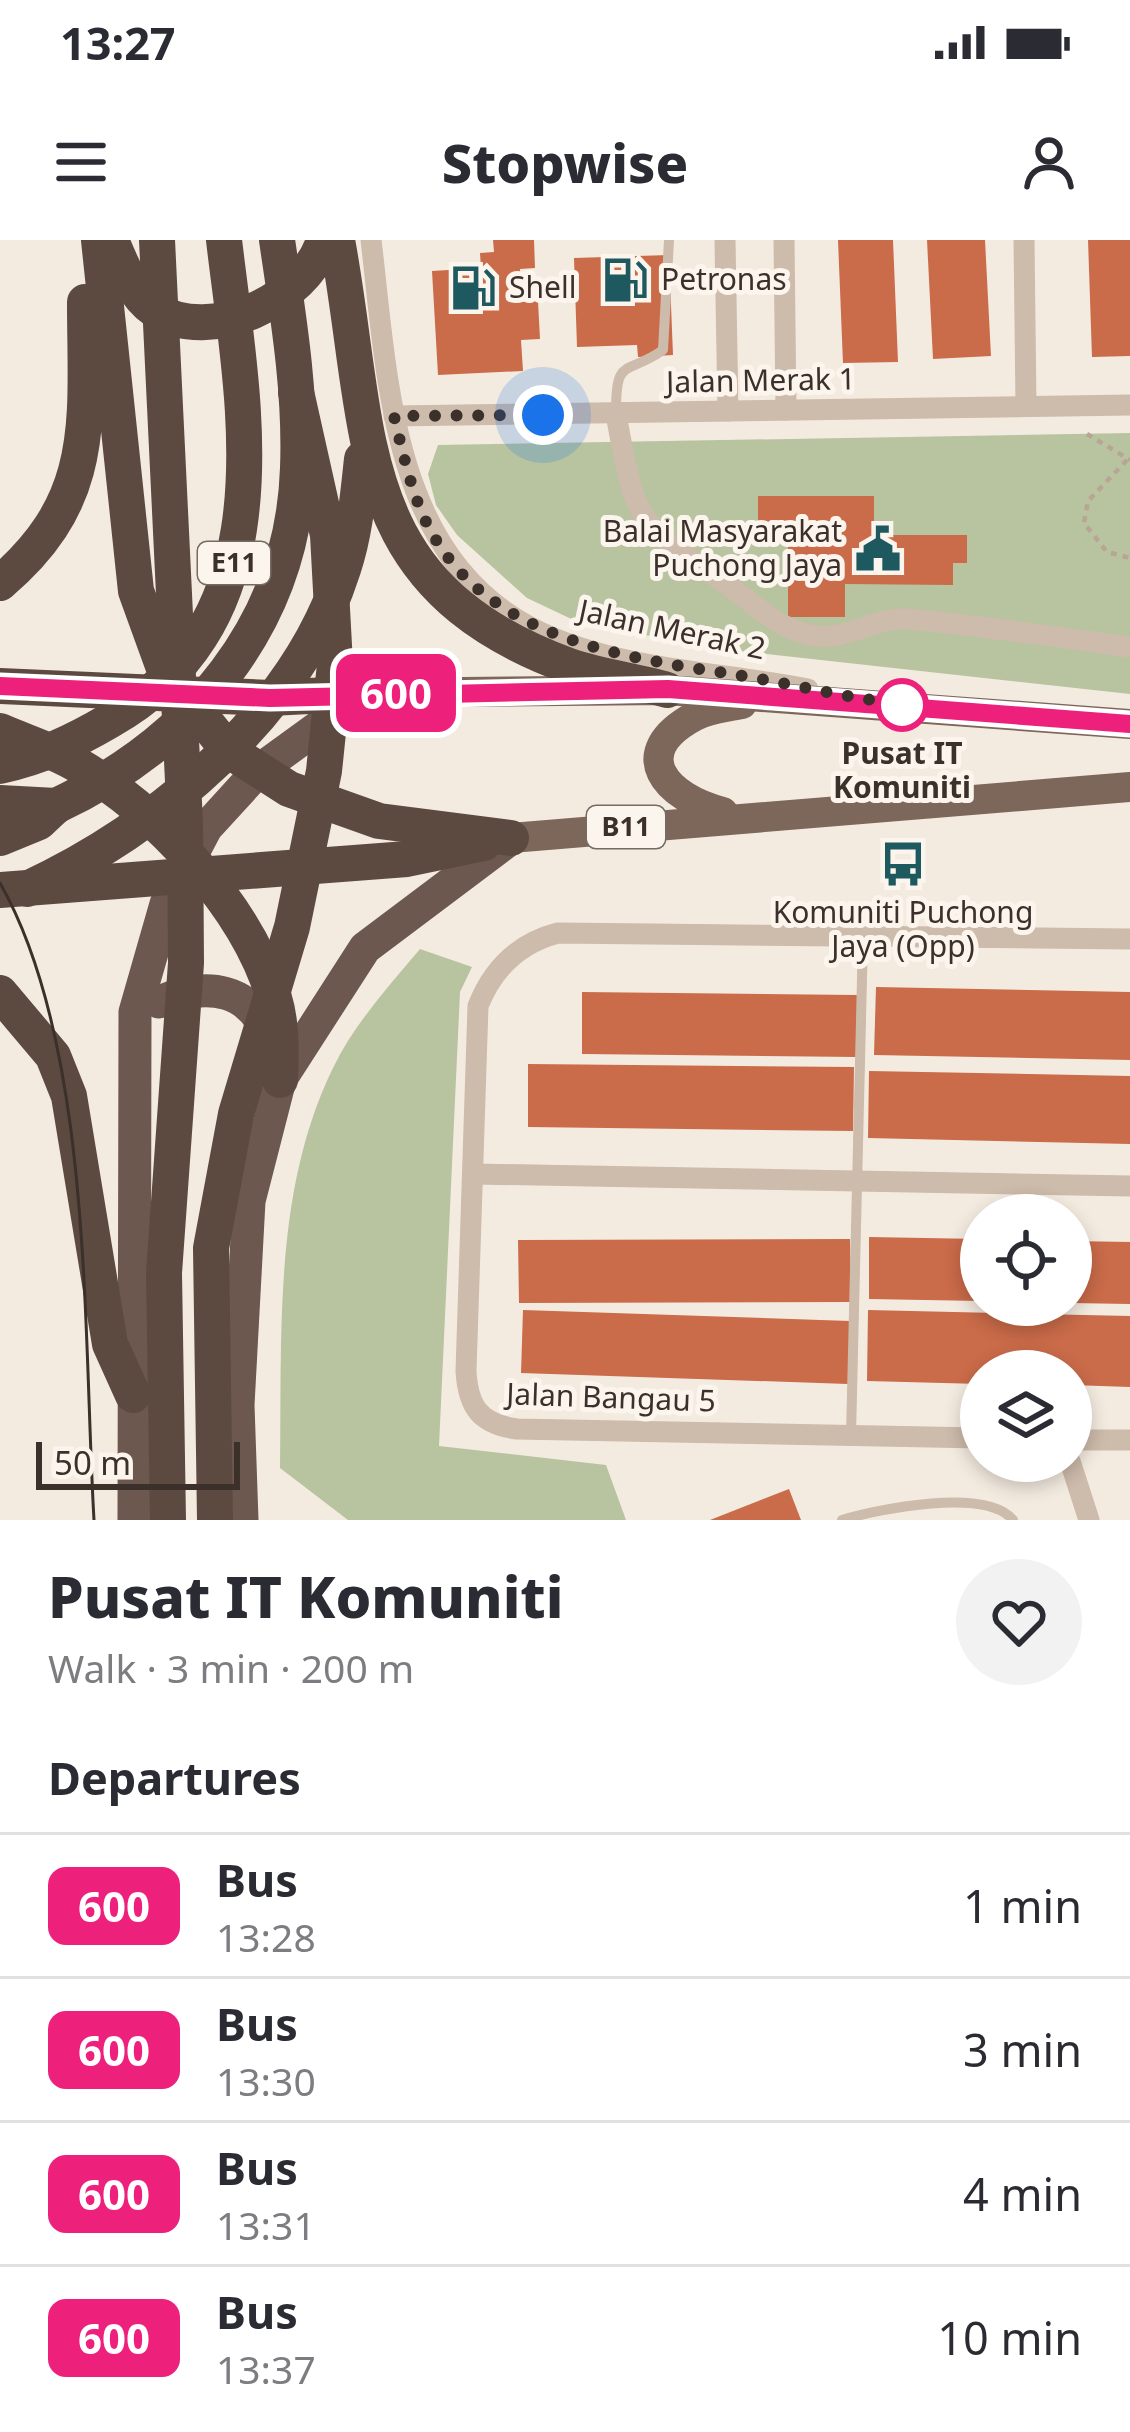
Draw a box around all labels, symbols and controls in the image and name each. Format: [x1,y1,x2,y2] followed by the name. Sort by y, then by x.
[60,12,176,73] text: 13:27
[442,125,688,199] text: Stopwise
[48,129,114,195] icon: menu
[1016,129,1082,195] icon: person
[600,255,650,305] fuel station icon: Petronas
[661,258,787,299] place label: Petronas
[448,263,498,313] fuel station icon: Shell
[509,266,576,307] place label: Shell
[663,357,856,402] street label: Jalan Merak 1
[513,385,573,445] your location
[603,510,842,585] place label: Balai Masyarakat Puchong Jaya
[853,524,903,574] public building icon: Balai Masyarakat Puchong Jaya
[198,542,270,584] road number: E11
[572,588,769,668] street label: Jalan Merak 2
[327,654,465,732] line badge: 600
[360,664,432,721] text: 600
[877,680,927,730] marker: Pusat IT Komuniti
[833,732,971,807] place label: Pusat IT Komuniti
[587,806,665,848] road number: B11
[878,839,928,889] bus stop icon: Komuniti Puchong Jaya (Opp)
[773,891,1033,966] place label: Komuniti Puchong Jaya (Opp)
[960,1194,1092,1482] map controls
[960,1194,1092,1326] button: locate
[960,1350,1092,1482] button: layers
[503,1372,717,1421] street label: Jalan Bangau 5
[36,1436,240,1489] scale bar
[54,1440,131,1485] text: 50 m
[48,1557,564,1635] text: Pusat IT Komuniti
[956,1559,1082,1685] button: heart
[48,1641,414,1694] text: Walk · 3 min · 200 m
[48,1747,301,1808] text: Departures
[216,1849,298,1910] text: Bus
[963,1875,1082,1936] text: 1 min
[78,1877,150,1934] text: 600
[216,1910,316,1963] text: 13:28
[216,1993,298,2054] text: Bus
[963,2019,1082,2080] text: 3 min
[78,2021,150,2078] text: 600
[216,2054,316,2107] text: 13:30
[216,2137,298,2198] text: Bus
[963,2163,1082,2224] text: 4 min
[78,2165,150,2222] text: 600
[216,2198,316,2251] text: 13:31
[216,2281,298,2342] text: Bus
[937,2307,1082,2368] text: 10 min
[78,2309,150,2366] text: 600
[216,2342,316,2395] text: 13:37

